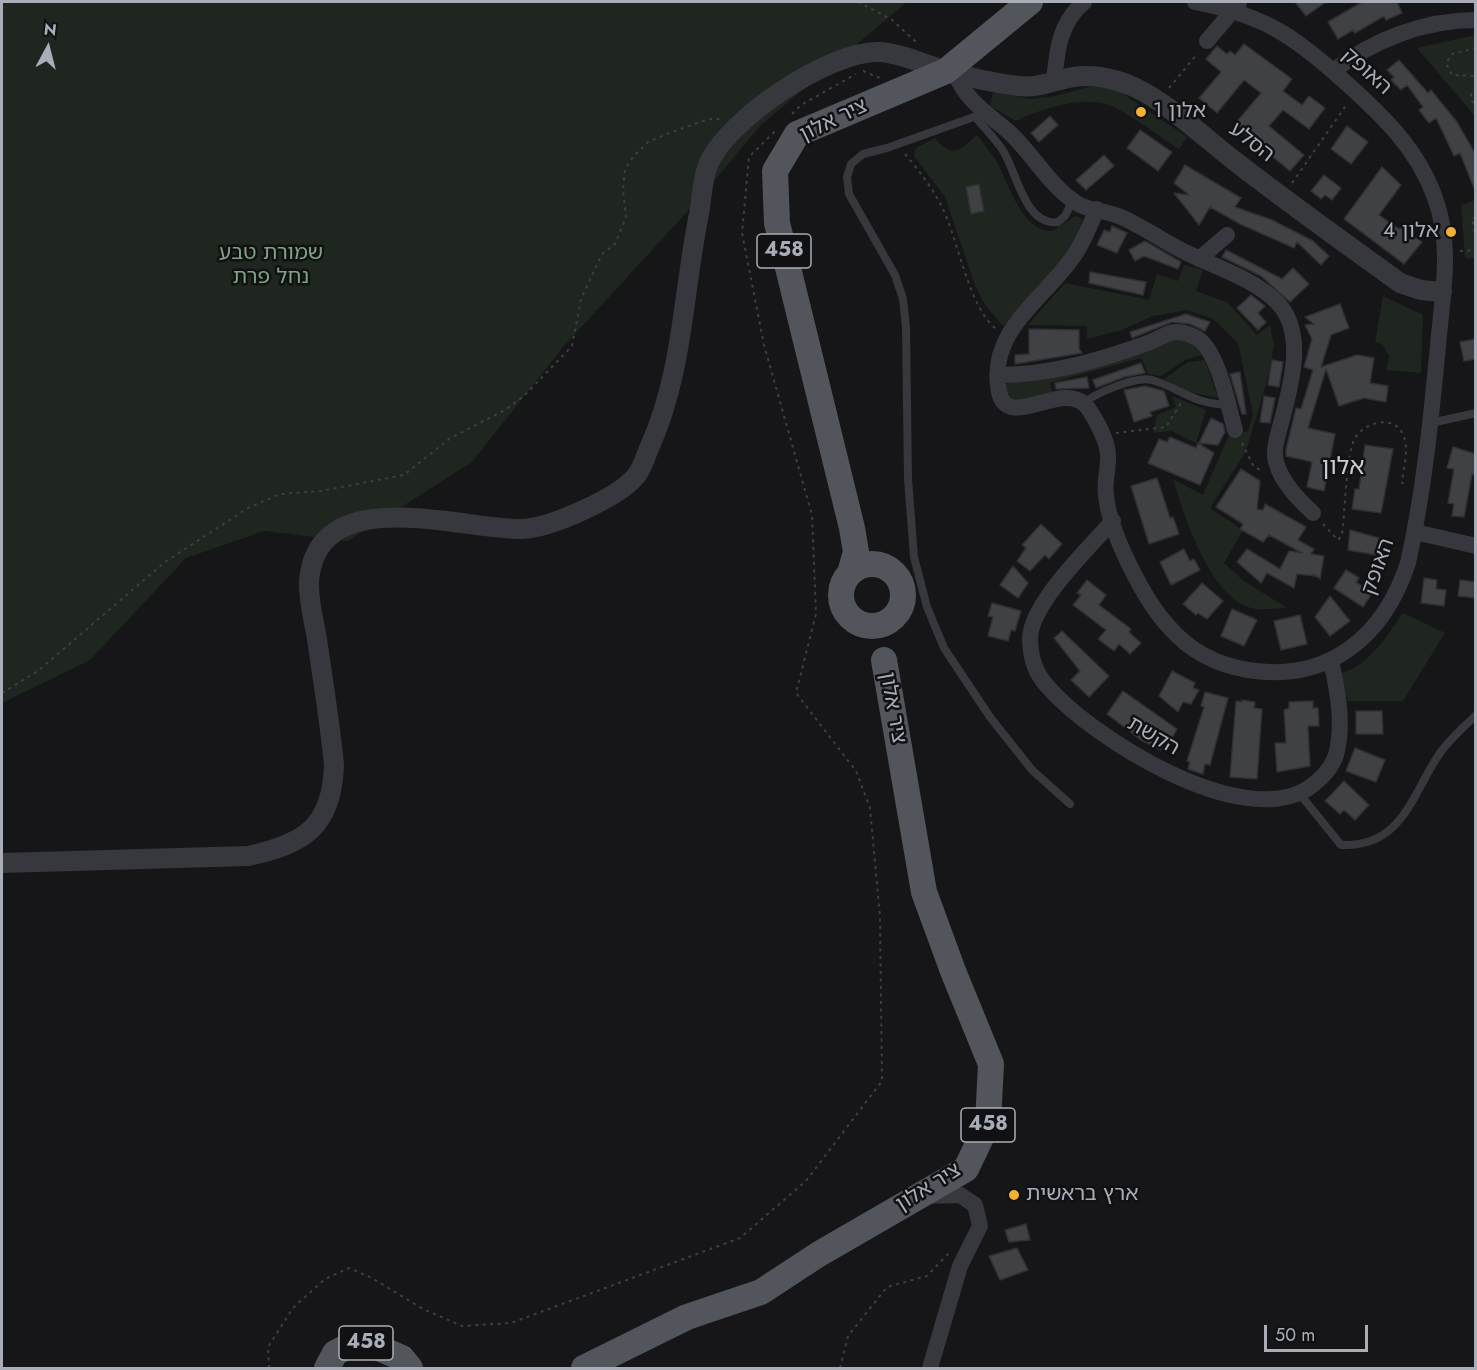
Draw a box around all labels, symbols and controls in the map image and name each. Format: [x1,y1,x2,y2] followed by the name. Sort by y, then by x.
[43,17,58,42] text: N
[18,18,78,78] north arrow
[1336,43,1396,101] street label: האופק
[796,94,872,148] street label: ציר אלון
[1153,99,1206,125] place label: אלון 1
[1134,105,1148,119] marker: אלון 1
[1224,118,1278,168] street label: הסלע
[1383,219,1439,245] place label: אלון 4
[1444,225,1458,239] marker: אלון 4
[757,234,811,268] road number: 458
[219,241,323,291] park label: שמורת טבע נחל פרת
[1322,454,1364,482] district label: אלון
[1357,535,1401,599] street label: האופק
[873,671,911,745] street label: ציר אלון
[1122,712,1184,762] street label: הקשת
[961,1108,1015,1142] road number: 458
[892,1158,966,1218] street label: ציר אלון
[1026,1182,1138,1208] place label: ארץ בראשית
[1007,1188,1021,1202] marker: ארץ בראשית
[1267,1313,1370,1351] scale bar
[1275,1322,1315,1348] text: 50 m
[339,1326,393,1360] road number: 458

